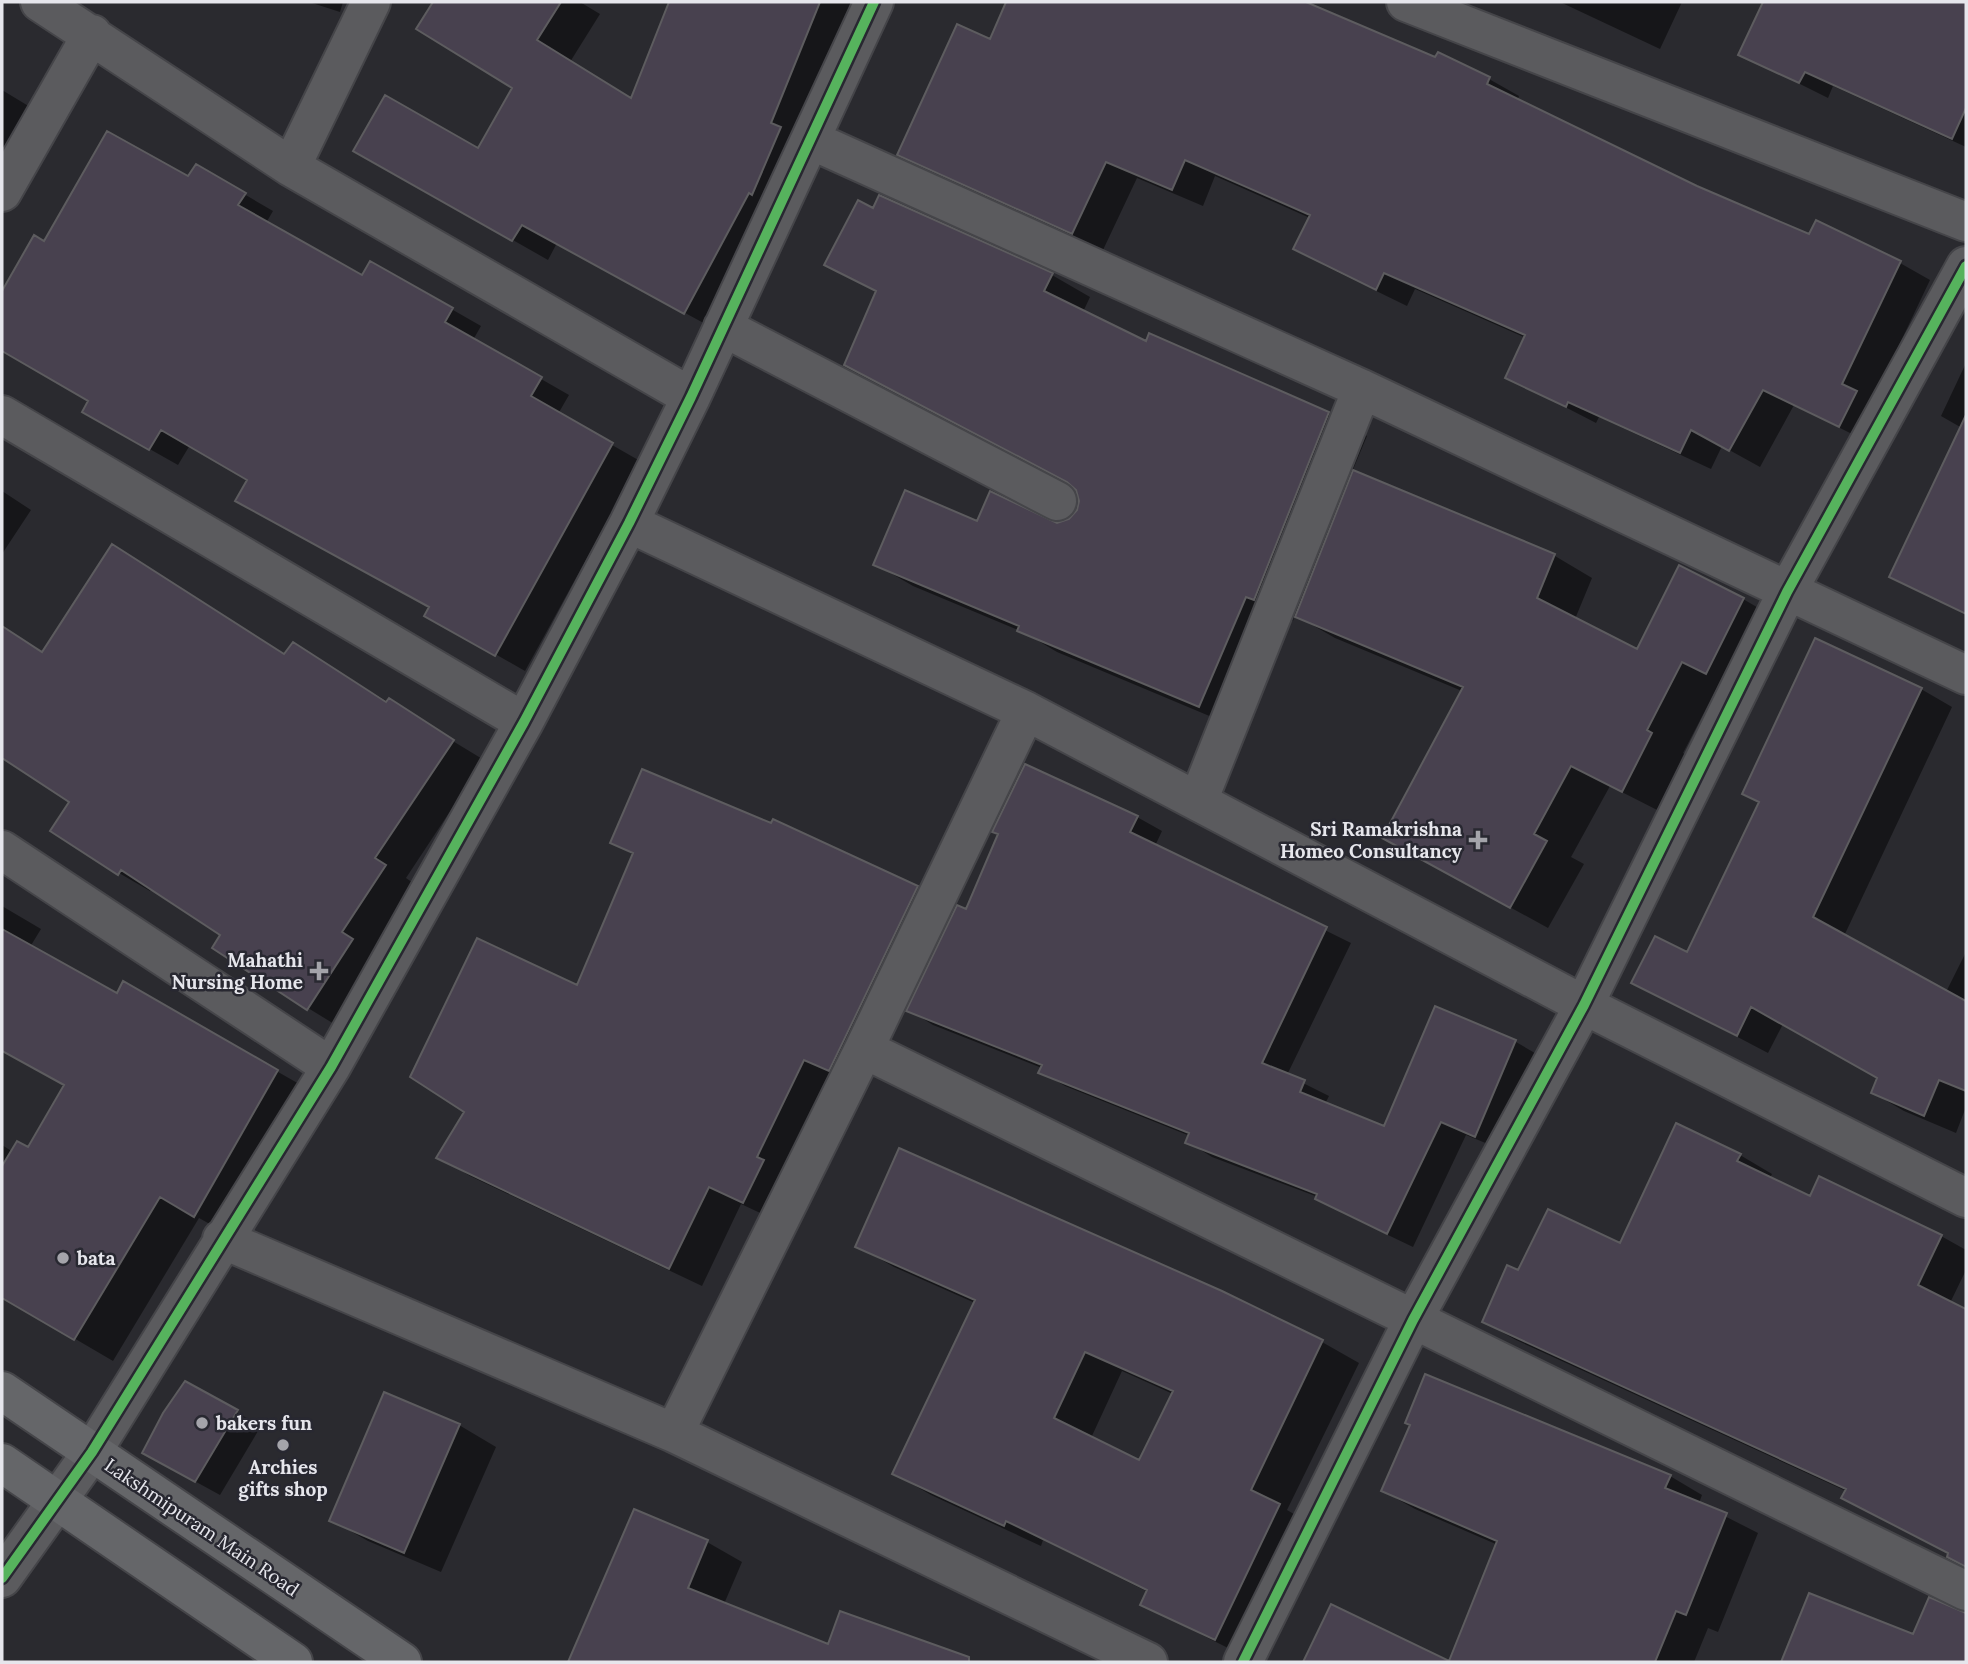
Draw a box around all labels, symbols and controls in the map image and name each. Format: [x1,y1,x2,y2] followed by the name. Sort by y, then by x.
[1280,817,1463,863] place label: Sri Ramakrishna Homeo Consultancy
[1468,830,1488,850] marker: Sri Ramakrishna Homeo Consultancy
[172,948,303,994] place label: Mahathi Nursing Home
[309,961,329,981] marker: Mahathi Nursing Home
[76,1246,116,1270] place label: bata
[55,1250,71,1266] marker: bata
[215,1411,312,1435] place label: bakers fun
[194,1415,210,1431] marker: bakers fun
[275,1437,291,1453] marker: Archies gifts shop
[100,1453,304,1601] street label: Lakshmipuram Main Road
[238,1455,328,1501] place label: Archies gifts shop

